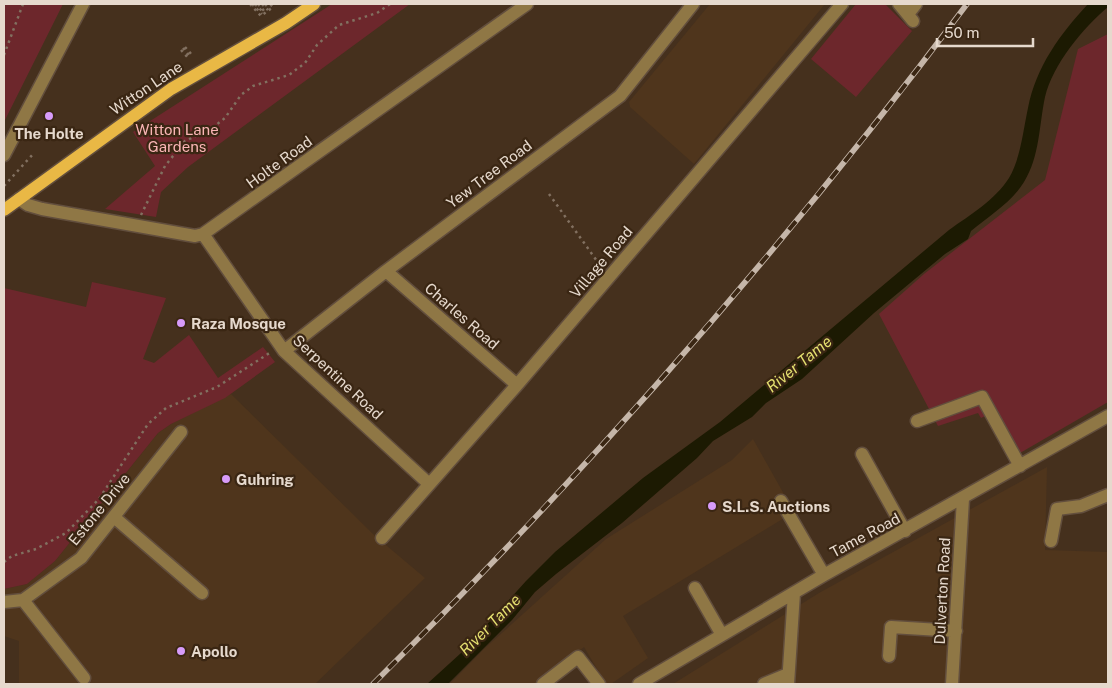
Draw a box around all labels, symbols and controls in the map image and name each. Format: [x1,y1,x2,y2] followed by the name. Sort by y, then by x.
[937,15,1033,47] scale bar
[944,24,979,41] text: 50 m
[107,58,185,118] street label: Witton Lane
[43,110,55,122] marker: The Holte
[135,121,219,155] park label: Witton Lane Gardens
[14,125,84,142] place label: The Holte
[243,132,315,192] street label: Holte Road
[443,136,535,212] street label: Yew Tree Road
[566,223,636,301] street label: Village Road
[422,279,502,353] street label: Charles Road
[191,315,286,332] place label: Raza Mosque
[175,317,187,329] marker: Raza Mosque
[290,331,386,423] street label: Serpentine Road
[762,332,836,396] water label: River Tame
[65,470,133,548] street label: Estone Drive
[236,471,294,488] place label: Guhring
[220,473,232,485] marker: Guhring
[722,498,830,515] place label: S.L.S. Auctions
[706,500,718,512] marker: S.L.S. Auctions
[827,509,903,561] street label: Tame Road
[931,537,953,645] street label: Dulverton Road
[455,590,525,660] water label: River Tame
[191,643,238,660] place label: Apollo
[175,645,187,657] marker: Apollo

